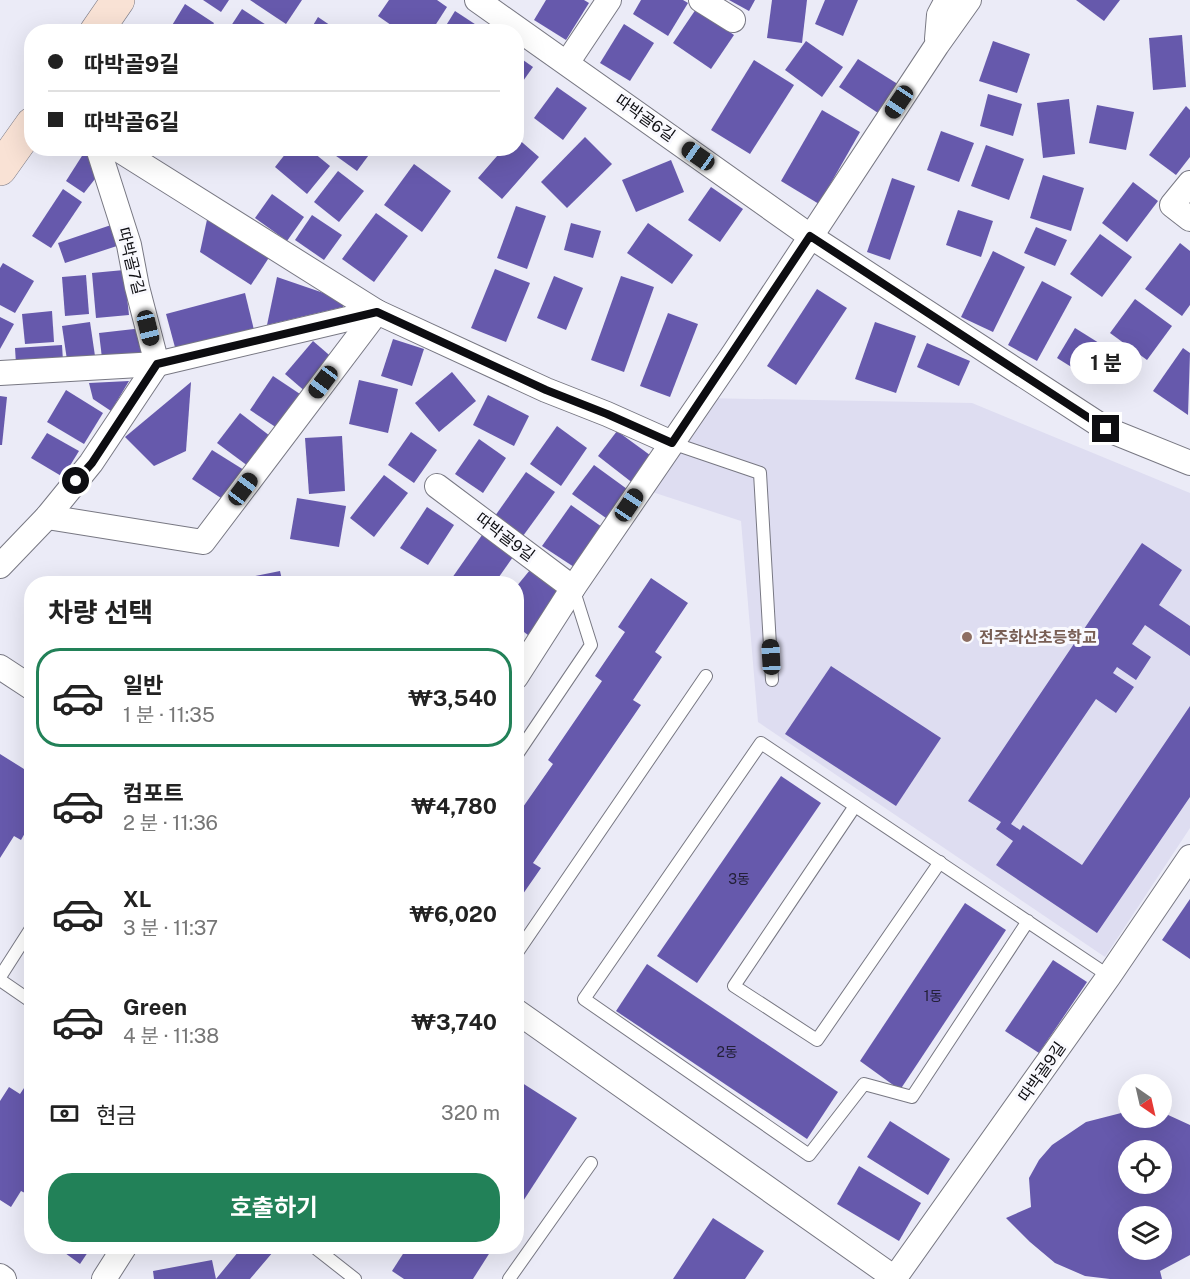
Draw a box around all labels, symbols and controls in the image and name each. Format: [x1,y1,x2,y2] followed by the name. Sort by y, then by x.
[84,51,179,77] text: 따박골9길
[881,82,917,122] car
[611,90,679,146] street label: 따박골6길
[84,109,180,135] text: 따박골6길
[678,138,718,174] car
[113,225,149,297] street label: 따박골7길
[135,308,161,348] car
[1070,342,1142,384] callout: 1 분
[1090,351,1122,375] text: 1 분
[305,362,341,402] car
[1092,415,1119,442] route end
[62,467,89,494] route start
[225,469,261,509] car
[611,485,647,525] car
[472,509,538,565] street label: 따박골9길
[48,596,153,628] text: 차량 선택
[979,628,1097,647] place label: 전주화산초등학교
[960,630,974,644] marker: 전주화산초등학교
[761,639,781,675] car
[51,671,105,725] icon: car
[123,672,163,698] text: 일반
[408,685,497,711] text: ₩3,540
[123,703,215,727] text: 1 분 · 11:35
[51,779,105,833] icon: car
[123,780,184,806] text: 컴포트
[411,793,497,819] text: ₩4,780
[123,811,218,835] text: 2 분 · 11:36
[728,871,750,887] house number: 3동
[123,886,151,912] text: XL
[51,887,105,941] icon: car
[409,901,497,927] text: ₩6,020
[123,916,218,940] text: 3 분 · 11:37
[924,988,942,1004] house number: 1동
[123,994,187,1020] text: Green
[51,995,105,1049] icon: car
[411,1009,497,1035] text: ₩3,740
[123,1024,219,1048] text: 4 분 · 11:38
[1014,1038,1070,1106] street label: 따박골9길
[716,1044,738,1060] house number: 2동
[1118,1074,1172,1128] north arrow
[1118,1074,1172,1260] map controls
[48,1097,81,1130] icon: cash
[441,1101,500,1125] text: 320 m
[96,1102,136,1128] text: 현금
[1118,1140,1172,1194] button: locate
[48,1173,500,1242] button: 호출하기
[1118,1206,1172,1260] button: layers

